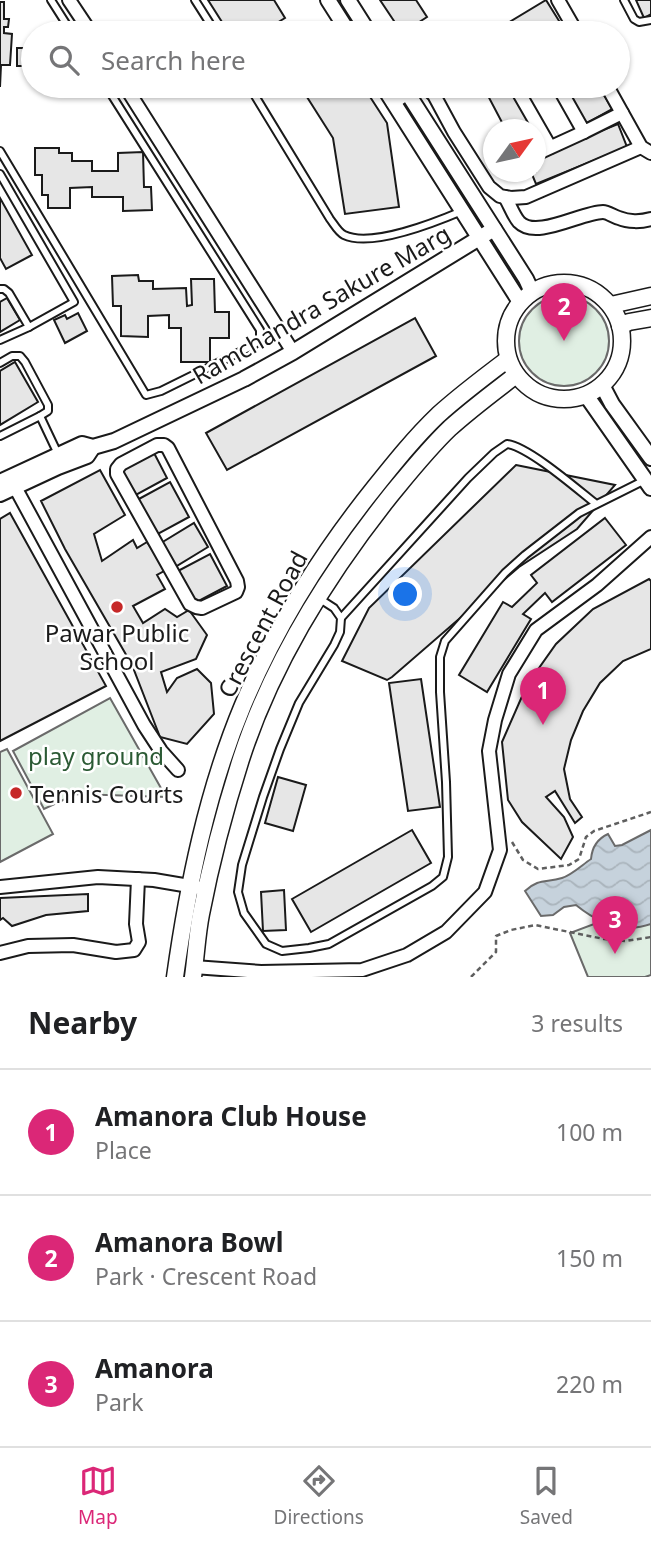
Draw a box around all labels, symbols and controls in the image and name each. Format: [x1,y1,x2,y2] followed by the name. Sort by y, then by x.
[21,21,630,98] search box
[45,41,83,79] icon: search
[101,42,246,78] text: Search here
[483,119,546,182] north arrow
[186,217,456,391] street label: Ramchandra Sakure Marg
[541,283,587,341] pin: 2
[209,545,315,703] street label: Crescent Road
[388,577,422,611] your location
[109,599,125,615] marker: Pawar Public School
[45,616,189,677] place label: Pawar Public School
[520,667,566,725] pin: 1
[28,739,164,772] park label: play ground
[30,777,183,810] place label: Tennis Courts
[8,785,24,801] marker: Tennis Courts
[592,896,638,954] pin: 3
[28,1002,137,1043] text: Nearby
[531,1007,623,1039] text: 3 results
[95,1098,367,1134] text: Amanora Club House
[44,1116,58,1148] text: 1
[556,1116,623,1148] text: 100 m
[95,1134,152,1166] text: Place
[95,1224,284,1260] text: Amanora Bowl
[44,1242,58,1274] text: 2
[556,1242,623,1274] text: 150 m
[95,1260,317,1292] text: Park · Crescent Road
[95,1350,214,1386] text: Amanora
[44,1368,58,1400] text: 3
[556,1368,623,1400] text: 220 m
[95,1386,144,1418] text: Park
[78,1462,118,1530] tab: Map
[274,1462,364,1530] tab: Directions
[520,1462,573,1530] tab: Saved

